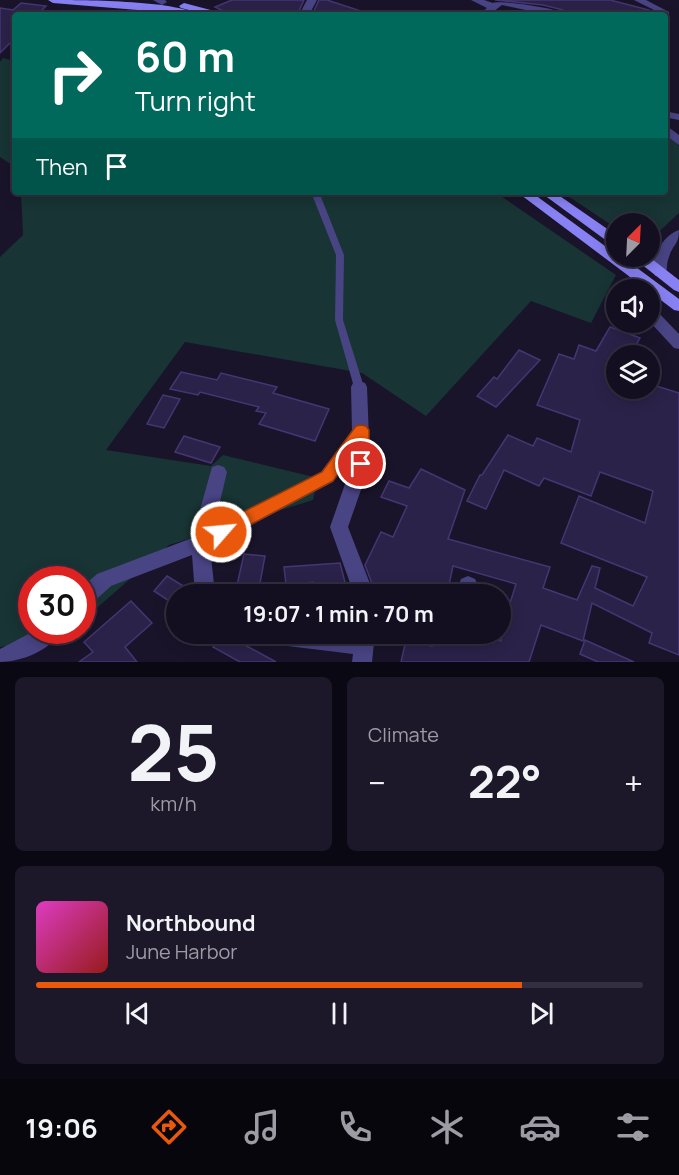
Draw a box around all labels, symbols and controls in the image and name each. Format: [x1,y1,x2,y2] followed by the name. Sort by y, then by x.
[135,27,235,85] text: 60 m
[36,36,114,114] icon: right
[135,82,256,119] text: Turn right
[100,150,133,183] icon: arrive
[36,152,88,182] text: Then
[606,213,660,267] north arrow
[606,213,660,399] map controls
[606,279,660,333] button: sound
[606,345,660,399] button: layers
[335,438,386,489] pin
[344,447,377,480] icon: arrive
[189,500,253,564] position arrow
[18,566,96,644] speed limit sign: 30
[243,599,434,629] text: 19:07 · 1 min · 70 m
[127,698,220,804] text: 25
[368,721,439,748] text: Climate
[468,750,542,812] text: 22°
[368,760,386,805] text: −
[624,760,643,805] text: +
[150,790,197,817] text: km/h
[126,908,256,938] text: Northbound
[126,938,238,965] text: June Harbor
[121,997,154,1030] icon: previous
[323,997,356,1030] icon: pause
[525,997,558,1030] icon: next
[148,1106,190,1148] icon: directions
[241,1106,283,1148] icon: music
[334,1106,376,1148] icon: phone
[426,1106,468,1148] icon: climate
[519,1106,561,1148] icon: car
[612,1106,654,1148] icon: filters
[25,1109,98,1146] text: 19:06

